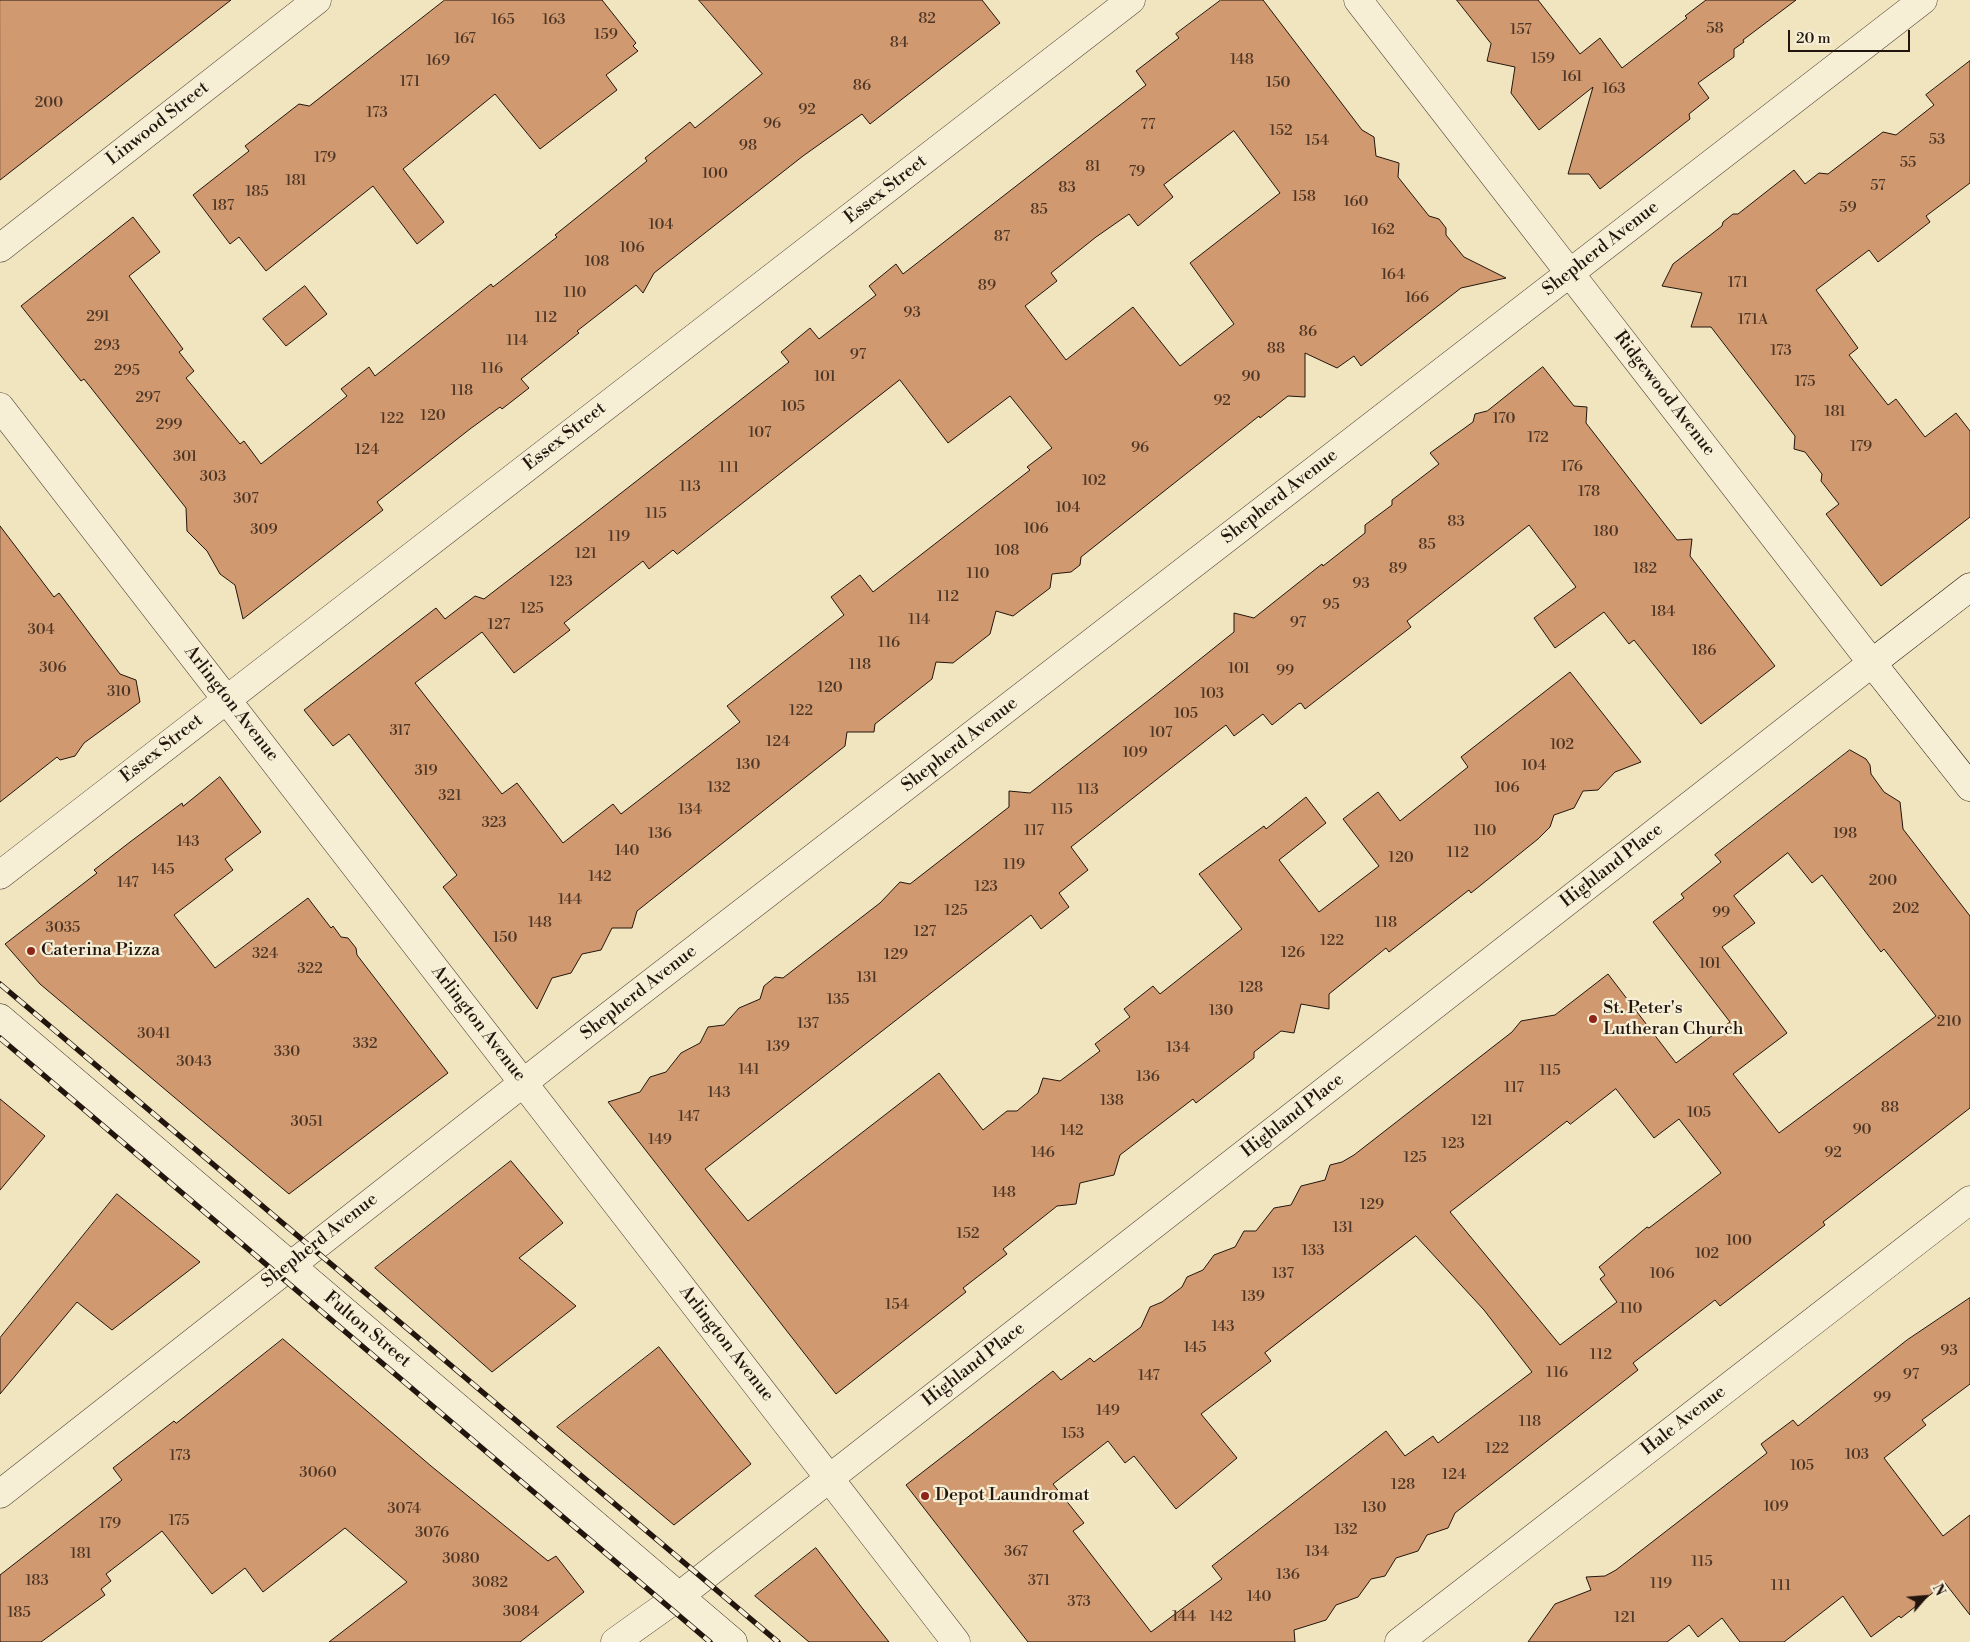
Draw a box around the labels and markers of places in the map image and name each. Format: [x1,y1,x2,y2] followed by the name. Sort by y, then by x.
[41,940,160,962] place label: Caterina Pizza
[25,945,37,957] marker: Caterina Pizza
[1603,998,1743,1040] place label: St. Peter's Lutheran Church
[1587,1013,1599,1025] marker: St. Peter's Lutheran Church
[935,1485,1090,1507] place label: Depot Laundromat
[919,1490,931,1502] marker: Depot Laundromat

